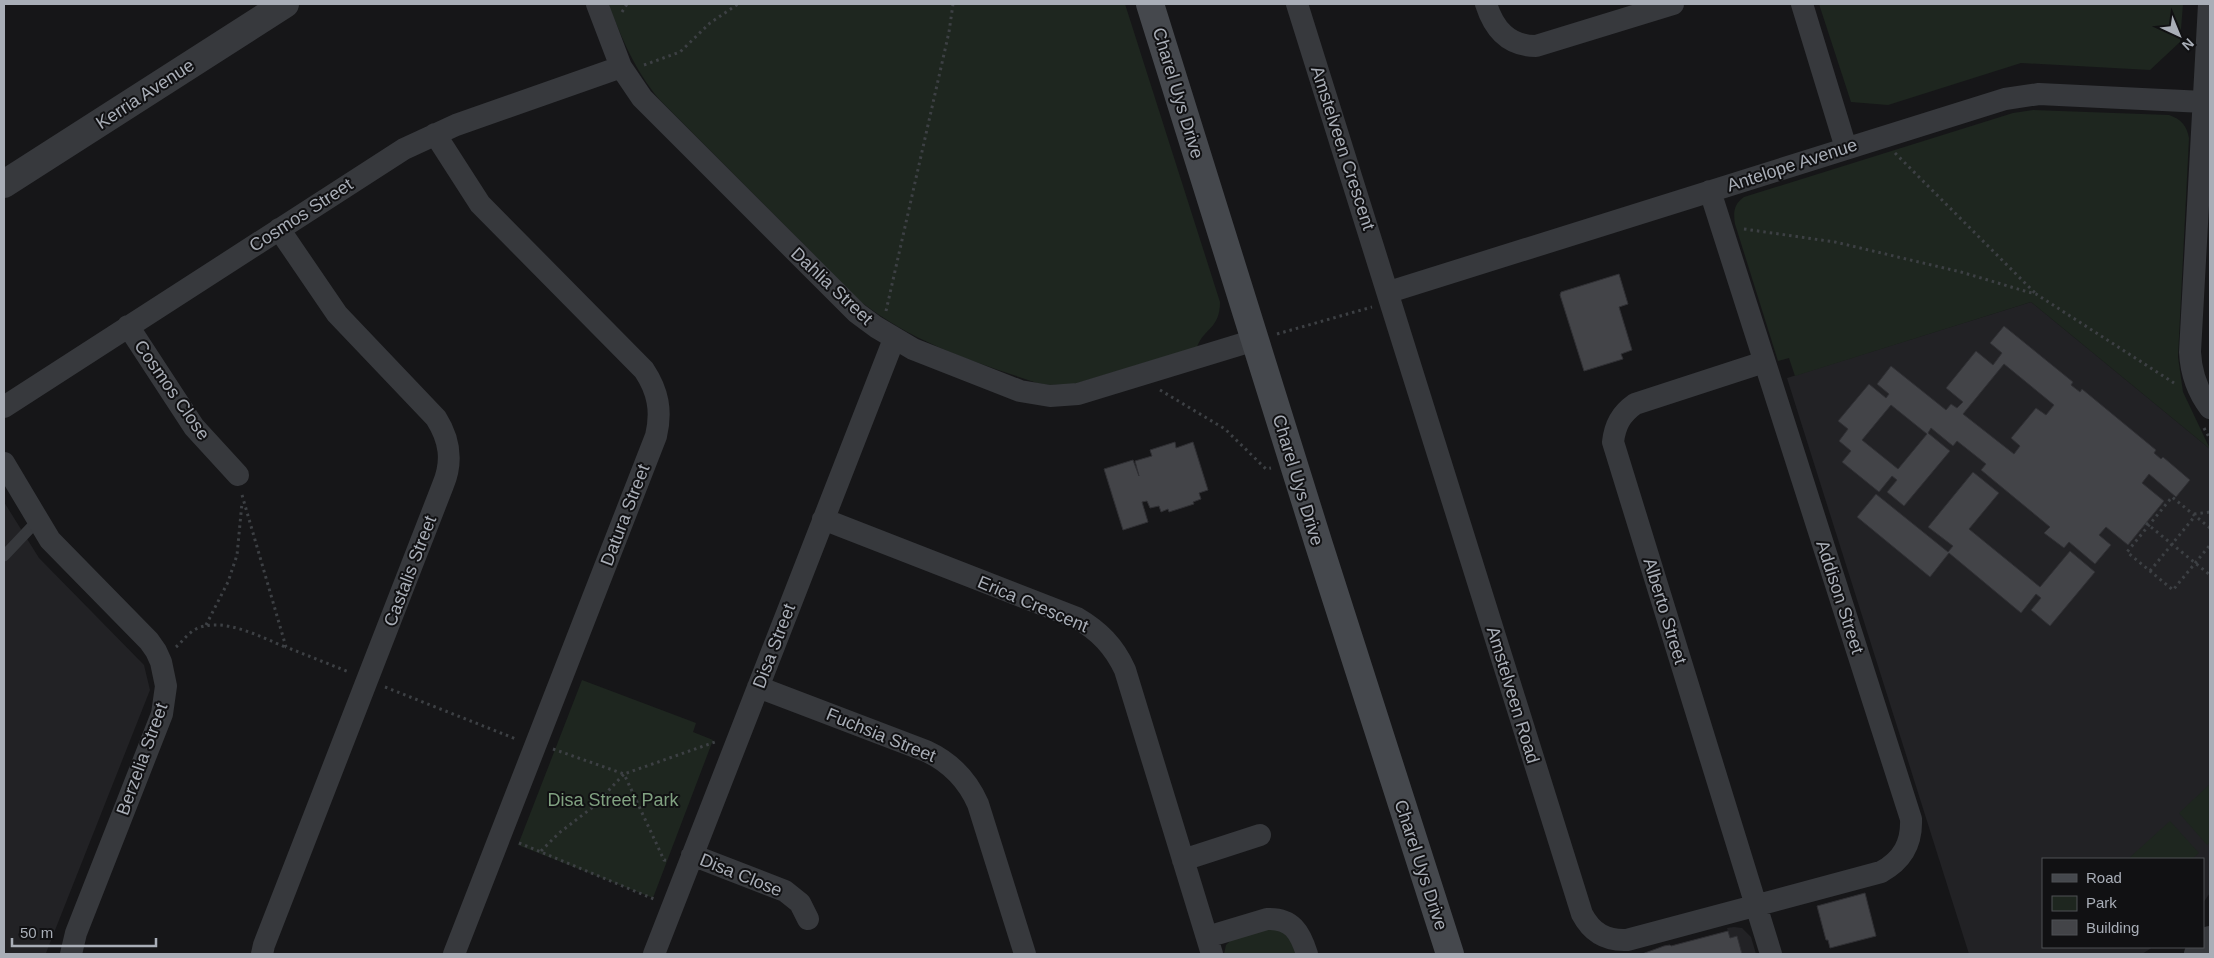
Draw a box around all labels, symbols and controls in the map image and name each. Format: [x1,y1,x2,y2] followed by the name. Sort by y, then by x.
[2154,10,2204,60] north arrow
[1149,25,1207,161] street label: Charel Uys Drive
[2179,35,2197,54] text: N
[92,55,198,133] street label: Kerria Avenue
[1307,64,1379,232] street label: Amstelveen Crescent
[1724,135,1860,195] street label: Antelope Avenue
[246,174,356,256] street label: Cosmos Street
[787,243,877,329] street label: Dahlia Street
[130,336,214,444] street label: Cosmos Close
[1269,412,1327,548] street label: Charel Uys Drive
[596,461,654,569] street label: Datura Street
[380,513,440,629] street label: Castalis Street
[1812,538,1868,656] street label: Addison Street
[1639,555,1691,667] street label: Alberto Street
[975,572,1091,636] street label: Erica Crescent
[749,601,799,691] street label: Disa Street
[1483,624,1543,766] street label: Amstelveen Road
[112,700,172,818] street label: Berzelia Street
[823,704,939,766] street label: Fuchsia Street
[547,790,680,810] park label: Disa Street Park
[1390,797,1452,933] street label: Charel Uys Drive
[697,849,785,901] street label: Disa Close
[2042,858,2204,948] legend
[2086,869,2122,886] text: Road
[2086,894,2117,911] text: Park
[12,916,156,948] scale bar
[2086,919,2139,936] text: Building
[20,924,53,941] text: 50 m

